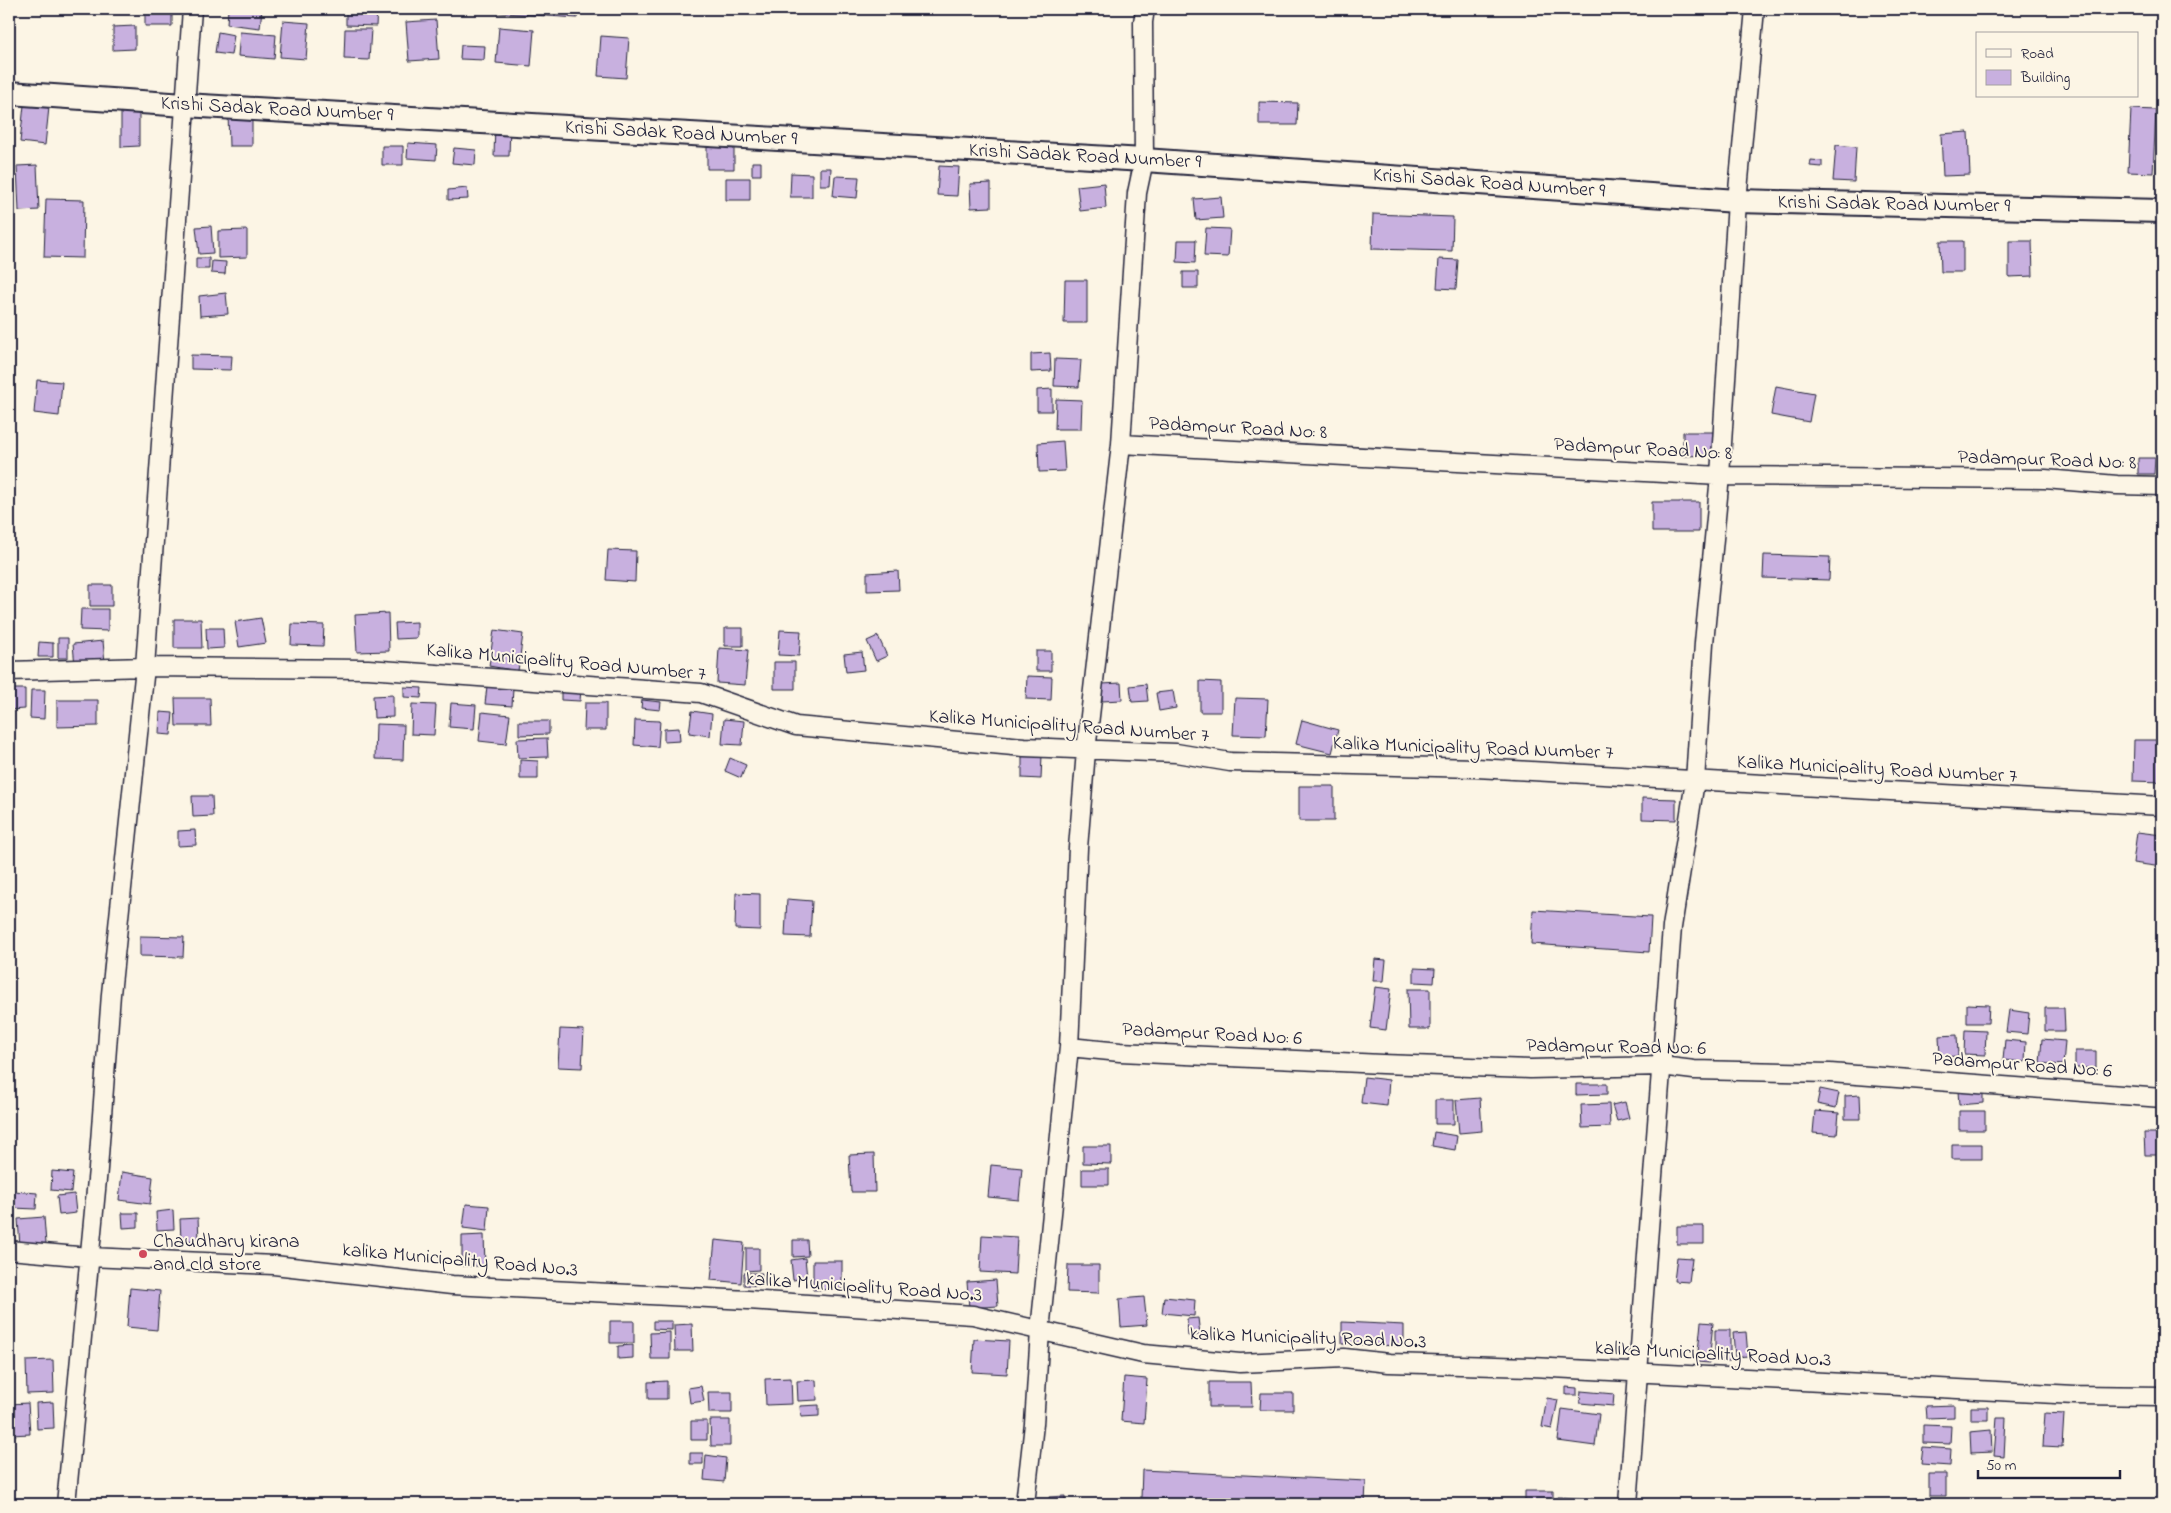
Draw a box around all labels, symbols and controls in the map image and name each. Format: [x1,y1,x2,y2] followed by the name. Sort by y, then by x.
[1976,32,2138,98] legend
[2021,43,2054,65] text: Road
[2020,67,2070,90] text: Building
[160,89,394,131] street label: Krishi Sadak Road Number 9
[564,113,798,155] street label: Krishi Sadak Road Number 9
[968,136,1202,178] street label: Krishi Sadak Road Number 9
[1372,161,1606,207] street label: Krishi Sadak Road Number 9
[1777,188,2011,222] street label: Krishi Sadak Road Number 9
[1148,410,1328,448] street label: Padampur Road No: 8
[1553,431,1733,469] street label: Padampur Road No: 8
[1957,443,2137,479] street label: Padampur Road No: 8
[425,636,707,690] street label: Kalika Municipality Road Number 7
[928,703,1210,751] street label: Kalika Municipality Road Number 7
[1332,730,1614,768] street label: Kalika Municipality Road Number 7
[1736,748,2018,792] street label: Kalika Municipality Road Number 7
[1121,1016,1303,1054] street label: Padampur Road No: 6
[1526,1032,1706,1064] street label: Padampur Road No: 6
[1931,1045,2113,1087] street label: Padampur Road No: 6
[153,1228,300,1280] place label: Chaudhary kirana and cld store
[341,1236,579,1286] street label: kalika Municipality Road No.3
[137,1248,149,1260] marker: Chaudhary kirana and cld store
[745,1265,983,1311] street label: kalika Municipality Road No.3
[1189,1320,1427,1358] street label: kalika Municipality Road No.3
[1594,1334,1832,1376] street label: kalika Municipality Road No.3
[1978,1448,2121,1480] scale bar
[1986,1455,2017,1477] text: 50 m

